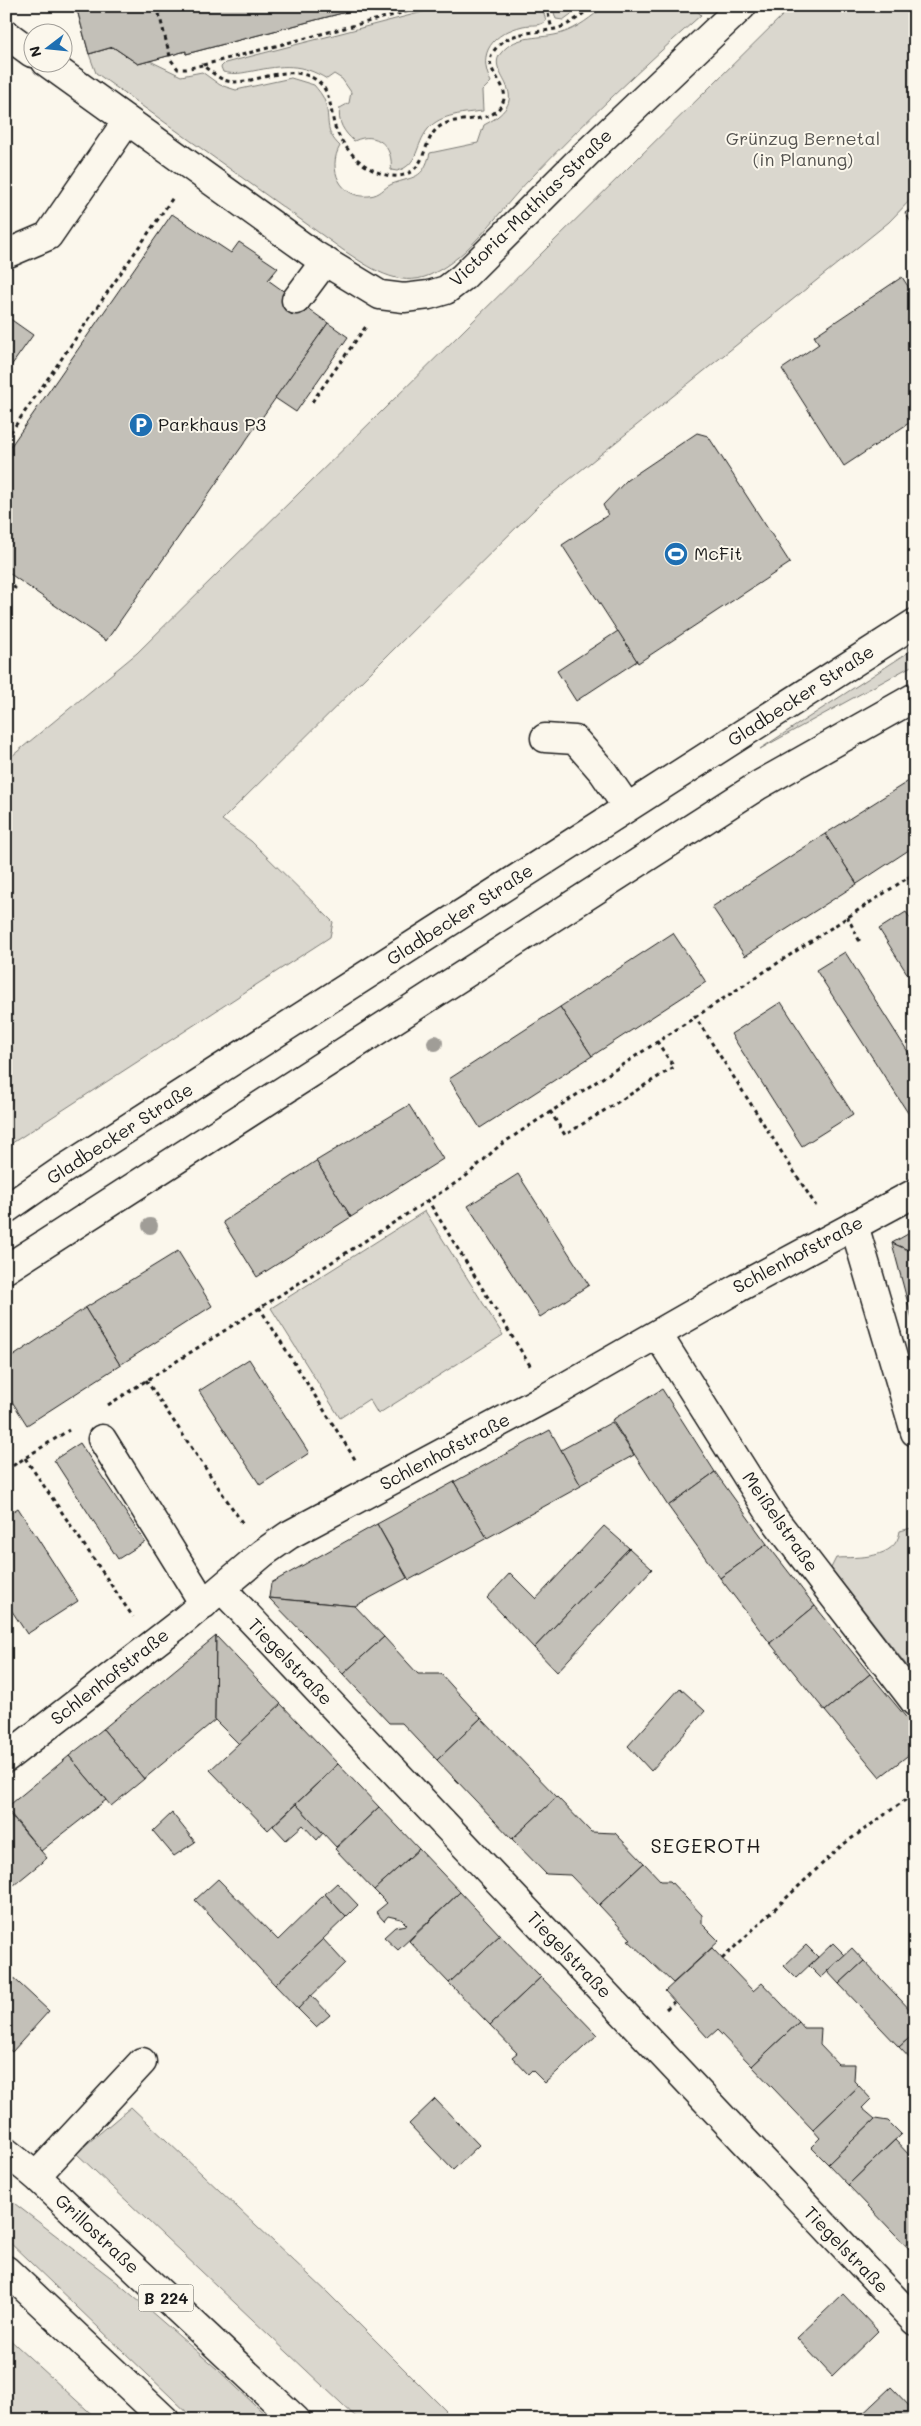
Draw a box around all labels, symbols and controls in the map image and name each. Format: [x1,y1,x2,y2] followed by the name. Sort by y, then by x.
[22,22,72,72] north arrow
[24,44,46,59] text: N
[444,123,617,291] street label: Victoria-Mathias-Straße
[726,126,880,171] park label: Grünzug Bernetal (in Planung)
[128,412,154,438] parking icon: Parkhaus P3
[158,412,266,436] place label: Parkhaus P3
[663,541,689,567] sports icon: McFit
[694,541,742,565] place label: McFit
[723,639,878,752] street label: Gladbecker Straße
[382,858,537,971] street label: Gladbecker Straße
[42,1077,197,1190] street label: Gladbecker Straße
[728,1210,867,1298] street label: Schlenhofstraße
[375,1407,514,1495] street label: Schlenhofstraße
[737,1466,824,1576] street label: Meißelstraße
[243,1613,338,1710] street label: Tiegelstraße
[45,1622,173,1730] street label: Schlenhofstraße
[650,1832,762,1858] district label: SEGEROTH
[522,1906,617,2003] street label: Tiegelstraße
[50,2188,145,2279] street label: Grillostraße
[799,2201,894,2298] street label: Tiegelstraße
[138,2284,194,2312] road number: B 224

